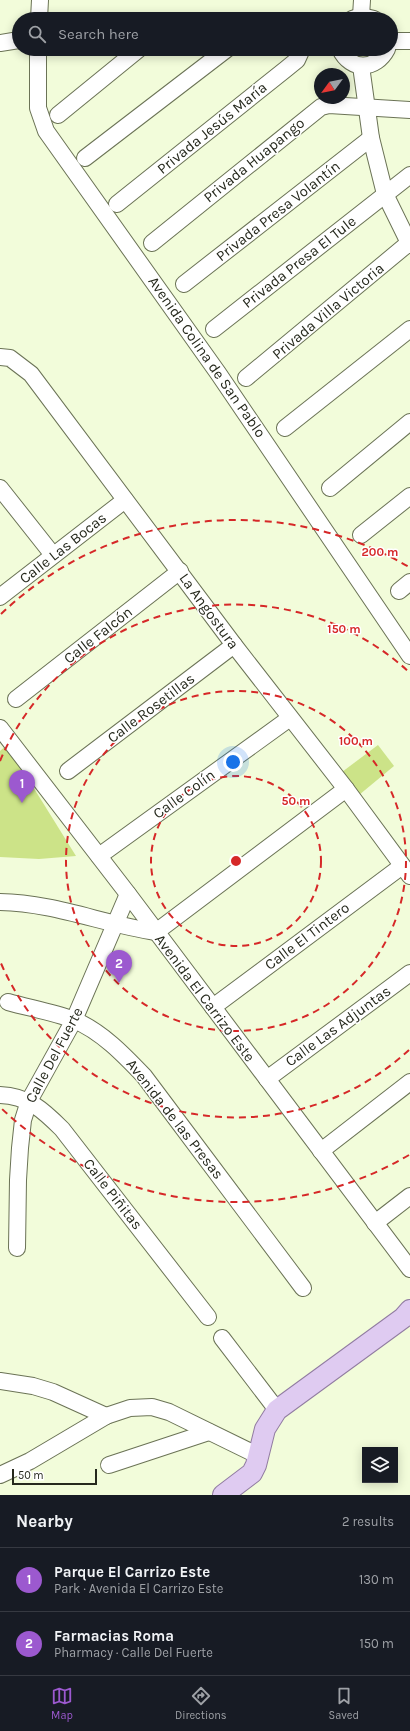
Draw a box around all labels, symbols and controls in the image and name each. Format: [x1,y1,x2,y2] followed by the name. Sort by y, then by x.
[12,12,398,56] search box
[26,23,48,45] icon: search
[58,25,139,43] text: Search here
[314,68,350,104] north arrow
[153,78,271,178] street label: Privada Jesús María
[200,114,308,206] street label: Privada Huapango
[212,157,344,265] street label: Privada Presa Volantín
[239,212,359,312] street label: Privada Presa El Tule
[268,259,388,363] street label: Privada Villa Victoria
[144,273,270,441] street label: Avenida Colina de San Pablo
[16,509,110,587] street label: Calle Las Bocas
[362,545,398,559] text: 200 m
[175,570,243,652] street label: La Angostura
[60,603,136,667] street label: Calle Falcón
[327,622,361,636] text: 150 m
[104,669,198,747] street label: Calle Rosetillas
[339,734,373,748] text: 100 m
[223,752,243,772] your location
[149,765,219,823] street label: Calle Colín
[9,770,35,803] pin: 1
[282,794,311,808] text: 50 m
[229,854,243,868] centre of rings
[261,898,353,974] street label: Calle El Tintero
[151,931,259,1065] street label: Avenida El Carrizo Este
[106,950,132,983] pin: 2
[282,982,394,1070] street label: Calle Las Adjuntas
[21,1004,87,1106] street label: Calle Del Fuerte
[123,1055,227,1183] street label: Avenida de las Presas
[80,1155,146,1233] street label: Calle Piñitas
[362,1447,398,1483] map controls
[362,1447,398,1483] button: layers
[12,1467,97,1486] scale bar
[18,1469,44,1482] text: 50 m
[16,1511,73,1531] text: Nearby
[342,1514,394,1529] text: 2 results
[54,1563,210,1581] text: Parque El Carrizo Este
[27,1572,31,1587] text: 1
[359,1572,394,1587] text: 130 m
[54,1581,223,1596] text: Park · Avenida El Carrizo Este
[54,1627,174,1645] text: Farmacias Roma
[25,1636,33,1651] text: 2
[359,1636,394,1651] text: 150 m
[54,1645,213,1660] text: Pharmacy · Calle Del Fuerte
[51,1685,73,1722] tab: Map
[175,1685,227,1722] tab: Directions
[329,1685,359,1722] tab: Saved

